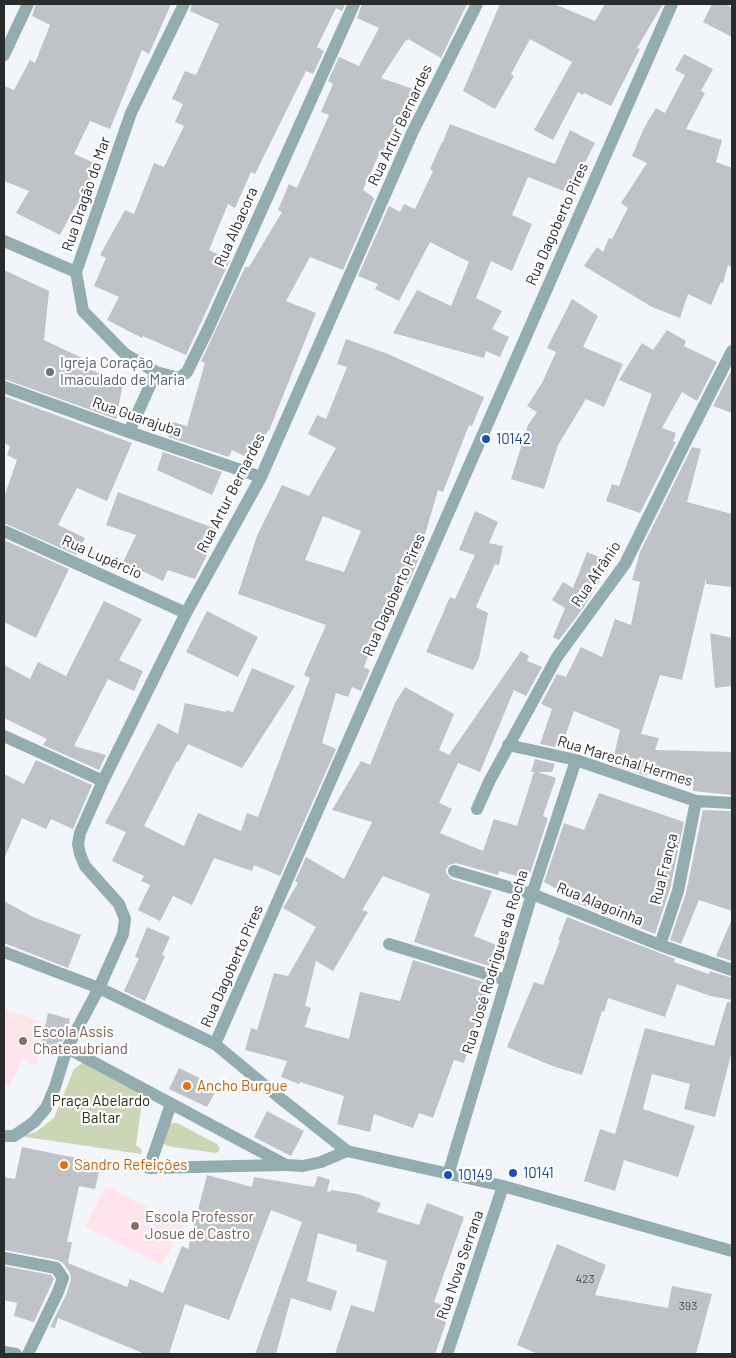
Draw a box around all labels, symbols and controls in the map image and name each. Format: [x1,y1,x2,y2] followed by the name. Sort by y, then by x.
[364,61,436,189] street label: Rua Artur Bernardes
[58,134,114,254] street label: Rua Dragão do Mar
[522,160,592,288] street label: Rua Dagoberto Pires
[210,184,262,270] street label: Rua Albacora
[60,354,185,389] place label: Igreja Coração Imaculado de Maria
[44,366,56,378] marker: Igreja Coração Imaculado de Maria
[90,393,184,441] street label: Rua Guarajuba
[193,430,269,556] street label: Rua Artur Bernardes
[496,430,531,448] place label: 10142
[480,433,492,445] marker: 10142
[59,531,145,583] street label: Rua Lupércio
[359,531,429,659] street label: Rua Dagoberto Pires
[567,538,625,610] street label: Rua Afrânio
[555,732,695,790] street label: Rua Marechal Hermes
[646,832,682,906] street label: Rua França
[458,868,532,1056] street label: Rua José Rodrigues da Rocha
[554,878,646,930] street label: Rua Alagoinha
[197,902,267,1030] street label: Rua Dagoberto Pires
[33,1023,128,1058] place label: Escola Assis Chateaubriand
[17,1035,29,1047] marker: Escola Assis Chateaubriand
[197,1077,288,1095] place label: Ancho Burgue
[181,1080,193,1092] marker: Ancho Burgue
[52,1092,150,1127] park label: Praça Abelardo Baltar
[74,1156,187,1174] place label: Sandro Refeições
[58,1159,70,1171] marker: Sandro Refeições
[523,1164,554,1182] place label: 10141
[458,1166,493,1184] place label: 10149
[507,1167,519,1179] marker: 10141
[442,1169,454,1181] marker: 10149
[145,1208,254,1243] place label: Escola Professor Josue de Castro
[433,1208,487,1322] street label: Rua Nova Serrana
[129,1220,141,1232] marker: Escola Professor Josue de Castro
[575,1272,595,1286] house number: 423
[679,1299,697,1313] house number: 393

